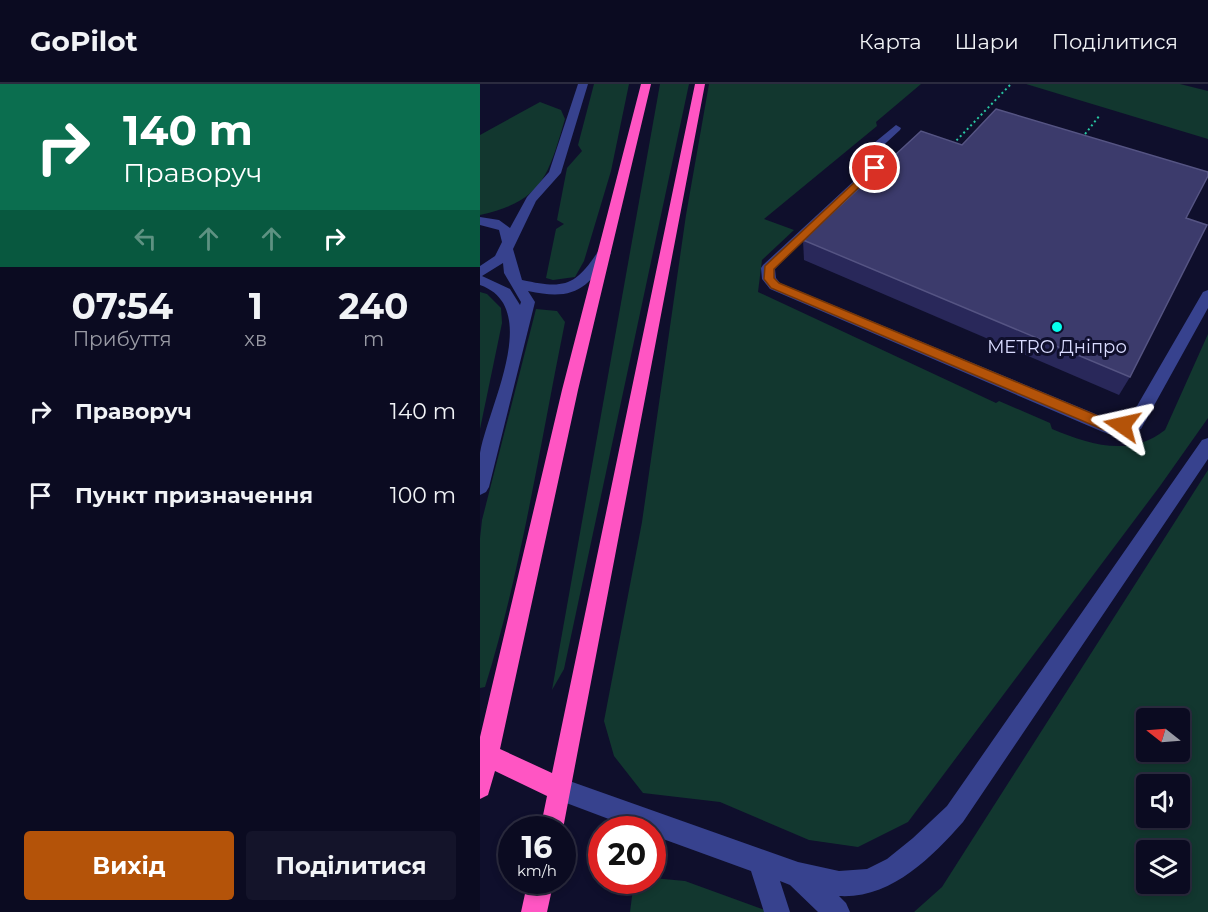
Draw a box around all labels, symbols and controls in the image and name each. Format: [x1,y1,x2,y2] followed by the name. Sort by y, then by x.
[30,24,138,58] text: GoPilot
[859,29,922,54] text: Карта
[955,29,1019,54] text: Шари
[1052,29,1178,54] text: Поділитися
[123,104,253,156] text: 140 m
[24,108,102,186] icon: right
[849,142,900,193] pin
[858,151,891,184] icon: arrive
[123,156,262,189] text: Праворуч
[129,222,162,255] icon: left
[192,222,225,255] icon: ahead
[255,222,288,255] icon: ahead
[318,222,351,255] icon: right
[71,284,173,328] text: 07:54
[249,284,263,328] text: 1
[338,284,409,328] text: 240
[1050,320,1064,334] marker: METRO Дніпро
[73,327,172,351] text: Прибуття
[244,327,267,351] text: хв
[363,327,384,351] text: m
[987,336,1127,358] place label: METRO Дніпро
[1090,393,1154,457] position arrow
[24,395,57,428] icon: right
[75,398,192,425] text: Праворуч
[390,398,456,425] text: 140 m
[24,479,57,512] icon: arrive
[75,482,313,509] text: Пункт призначення
[390,482,456,509] text: 100 m
[1136,708,1190,762] north arrow
[1136,708,1190,894] map controls
[1136,774,1190,828] button: sound
[588,816,666,894] speed limit sign: 20
[522,829,552,866] text: 16
[24,831,234,900] button: Вихід
[246,831,456,900] button: Поділитися
[1136,840,1190,894] button: layers
[517,861,557,880] text: km/h

